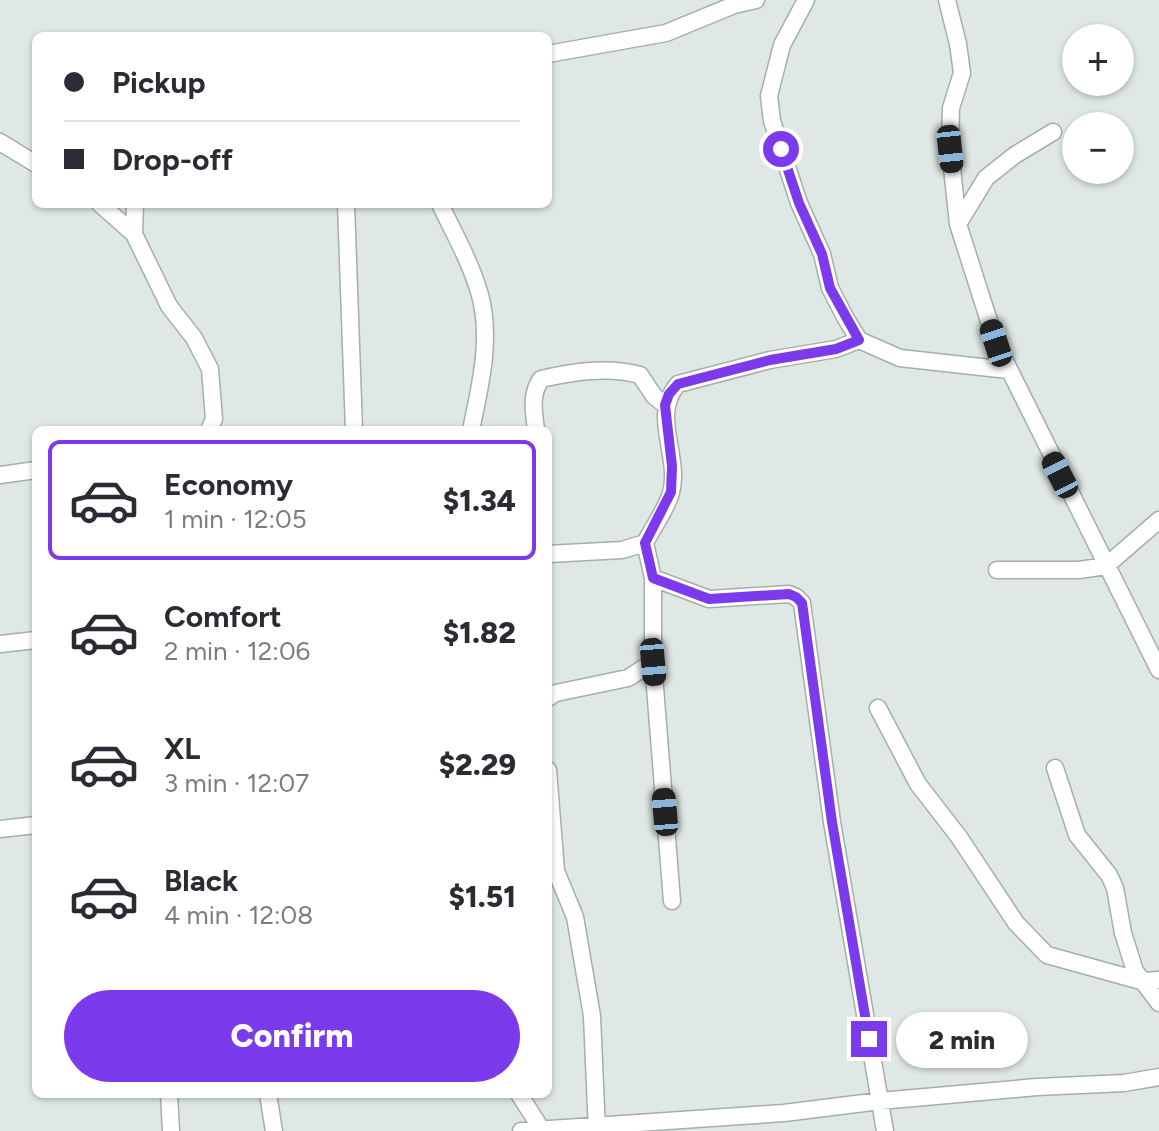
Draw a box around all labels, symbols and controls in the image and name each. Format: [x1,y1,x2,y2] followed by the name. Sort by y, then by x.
[1062,24,1134,184] map controls
[1062,24,1134,96] button: +
[112,64,206,101] text: Pickup
[1062,112,1134,184] button: −
[936,124,964,174] car
[763,131,799,167] route start
[112,141,233,178] text: Drop-off
[977,316,1015,370] car
[1038,448,1082,502] car
[68,464,140,536] icon: car
[164,466,293,503] text: Economy
[443,482,516,519] text: $1.34
[164,503,307,535] text: 1 min · 12:05
[68,596,140,668] icon: car
[164,598,282,635] text: Comfort
[443,614,516,651] text: $1.82
[164,635,310,667] text: 2 min · 12:06
[639,637,667,687] car
[68,728,140,800] icon: car
[164,730,200,767] text: XL
[439,746,516,783] text: $2.29
[164,767,309,799] text: 3 min · 12:07
[651,787,679,837] car
[68,860,140,932] icon: car
[164,862,238,899] text: Black
[448,878,516,915] text: $1.51
[164,899,313,931] text: 4 min · 12:08
[64,990,520,1082] button: Confirm
[897,1011,1029,1067] callout: 2 min
[851,1021,887,1057] route end
[929,1024,995,1056] text: 2 min

